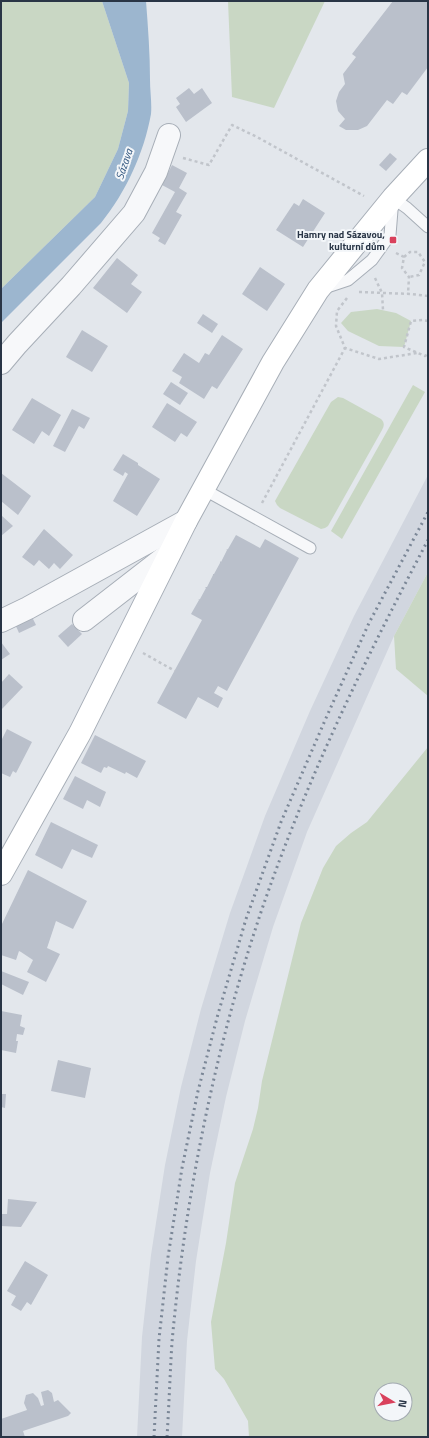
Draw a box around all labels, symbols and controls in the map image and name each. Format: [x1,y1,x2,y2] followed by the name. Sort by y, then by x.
[111,146,137,181] water label: Sázava
[297,227,385,254] place label: Hamry nad Sázavou, kulturní dům
[388,235,398,245] marker: Hamry nad Sázavou, kulturní dům
[373,1382,413,1422] north arrow
[394,1399,411,1409] text: N

